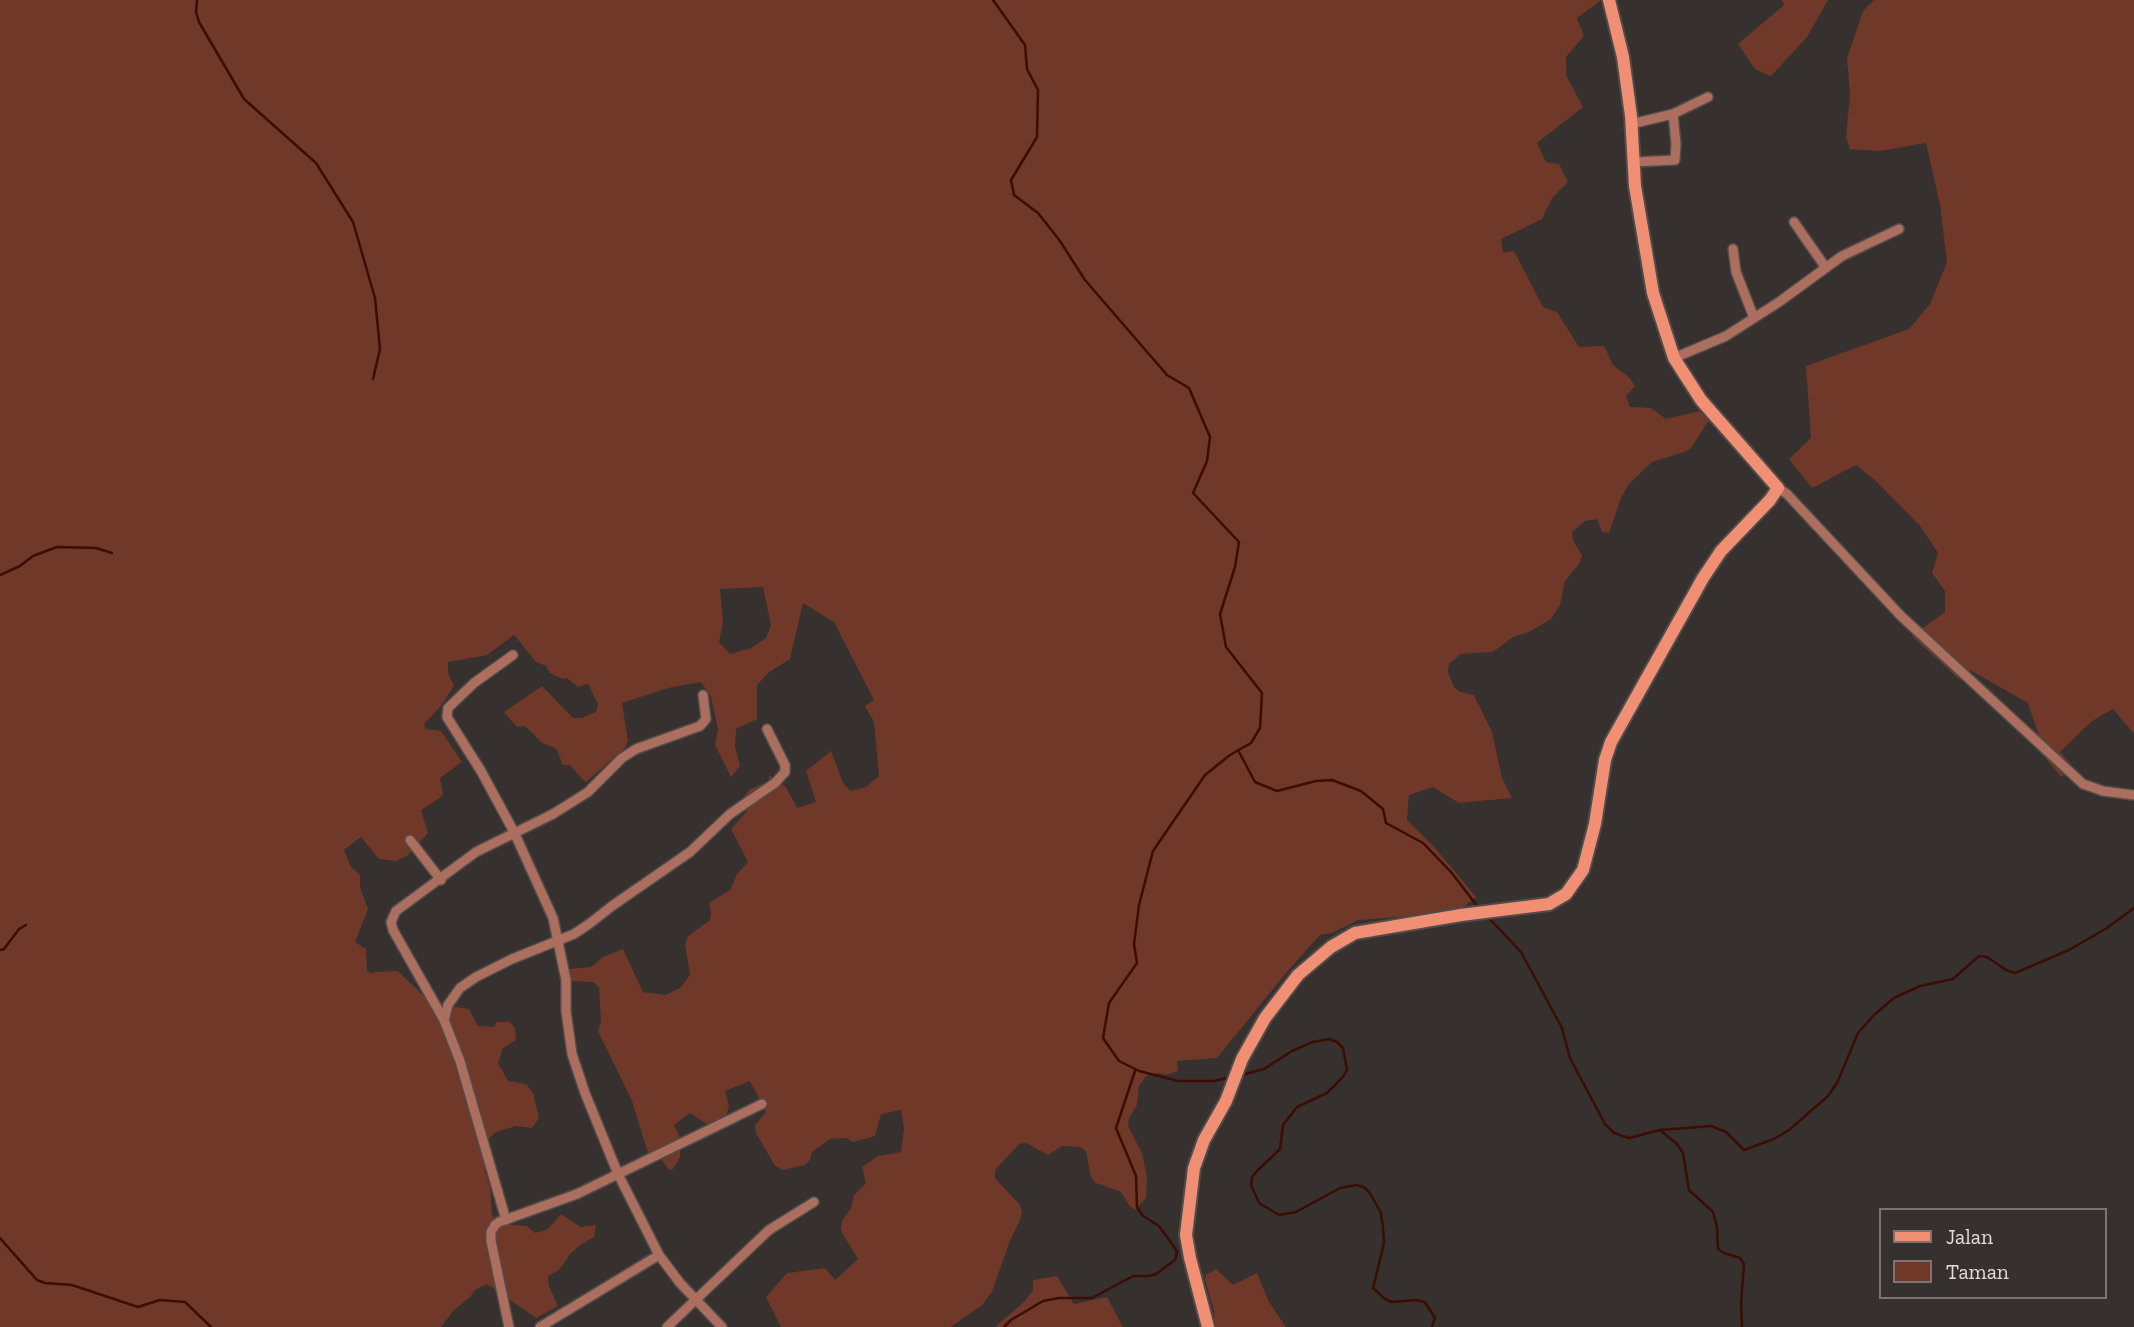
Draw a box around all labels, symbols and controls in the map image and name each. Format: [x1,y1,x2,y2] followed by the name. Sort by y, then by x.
[1878,1208,2106,1299] legend
[1946,1224,1993,1249] text: Jalan
[1946,1259,2009,1284] text: Taman

